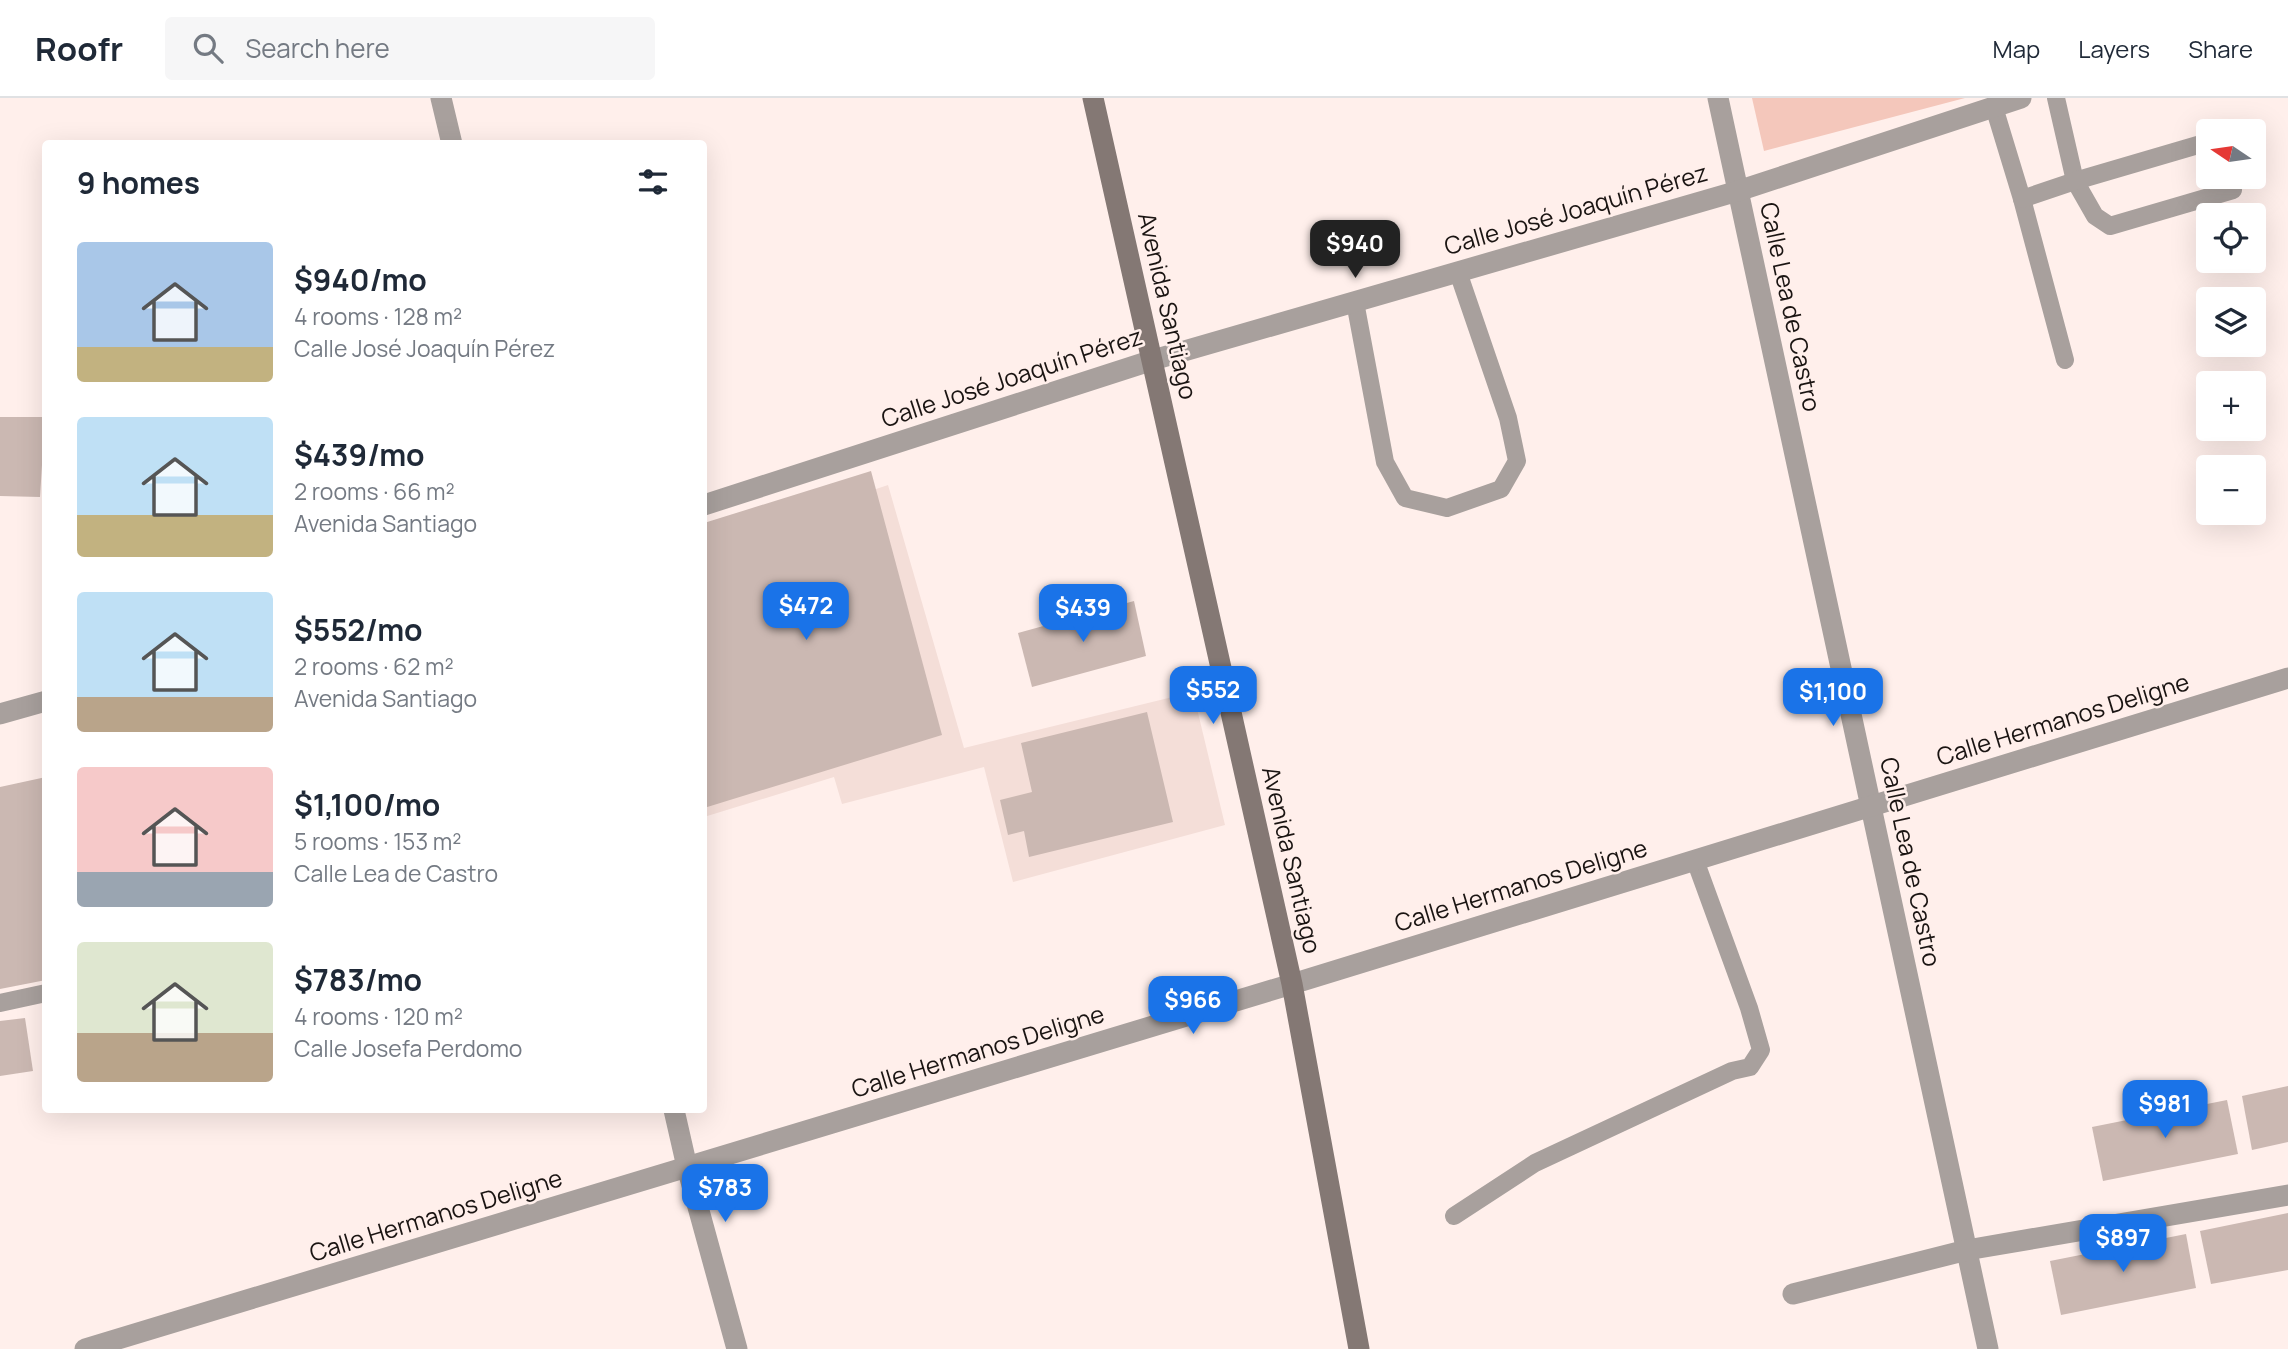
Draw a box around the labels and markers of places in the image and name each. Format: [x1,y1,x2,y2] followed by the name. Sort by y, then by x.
[1314,220,1396,280] pin: $940
[765,582,847,642] pin: $472
[1042,584,1124,644] pin: $439
[1172,666,1254,726] pin: $552
[1776,668,1890,728] pin: $1,100
[1152,976,1234,1036] pin: $966
[2124,1080,2206,1140] pin: $981
[684,1164,766,1224] pin: $783
[2082,1214,2164,1274] pin: $897

